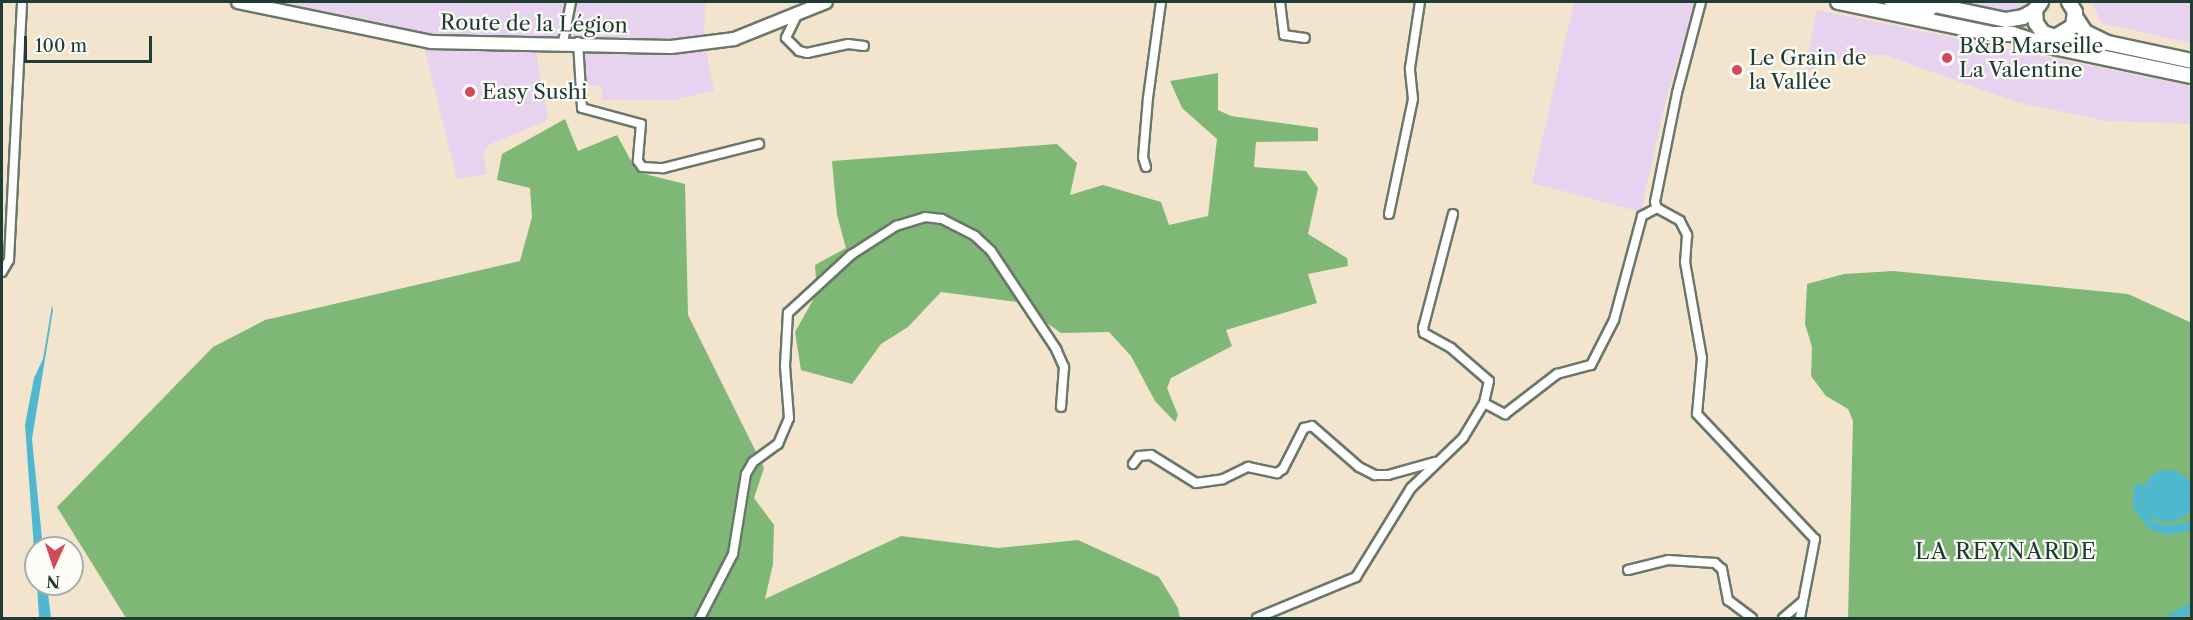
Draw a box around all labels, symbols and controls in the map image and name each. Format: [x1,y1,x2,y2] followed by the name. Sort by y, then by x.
[440,10,628,38] street label: Route de la Légion
[27,24,154,62] scale bar
[1959,33,2103,83] place label: B&B Marseille La Valentine
[35,35,87,57] text: 100 m
[1749,45,1867,95] place label: Le Grain de la Vallée
[1940,51,1954,65] marker: B&B Marseille La Valentine
[1730,63,1744,77] marker: Le Grain de la Vallée
[482,79,588,105] place label: Easy Sushi
[463,85,477,99] marker: Easy Sushi
[24,536,84,596] north arrow
[1914,539,2098,565] district label: LA REYNARDE
[46,572,61,592] text: N

